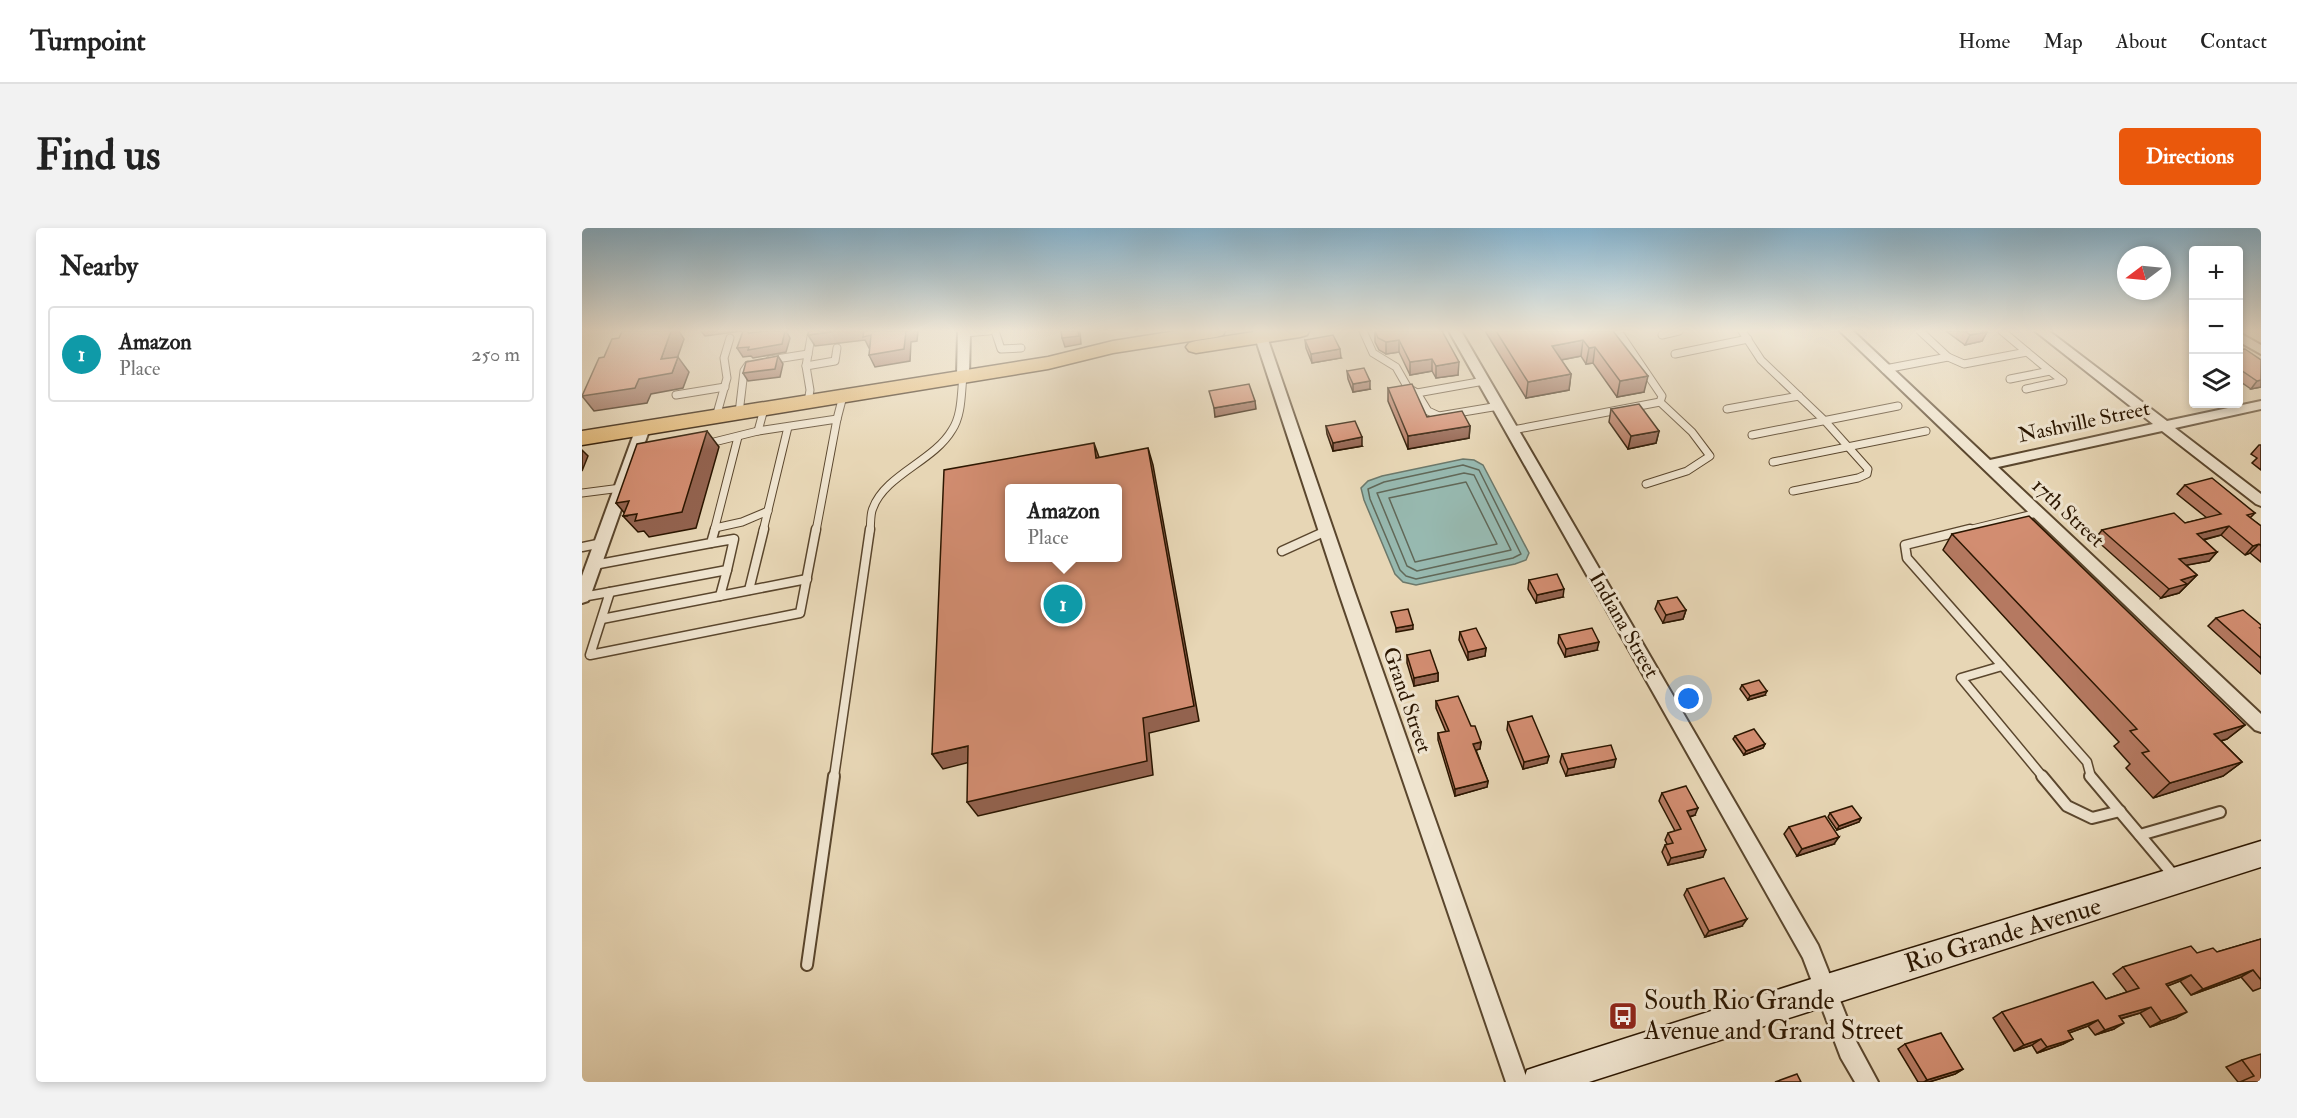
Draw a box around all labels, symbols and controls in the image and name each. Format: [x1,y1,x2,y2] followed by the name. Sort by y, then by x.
[30,24,146,59] text: Turnpoint
[1958,28,2010,55] text: Home
[2043,28,2083,55] text: Map
[2116,28,2167,55] text: About
[2200,28,2267,55] text: Contact
[2119,128,2261,185] button: Directions
[36,130,160,182] text: Find us
[2117,246,2171,300] north arrow
[2189,246,2243,408] map controls
[2189,246,2243,300] button: +
[60,251,138,283] text: Nearby
[2189,300,2243,354] button: −
[119,328,192,356] text: Amazon
[78,342,85,367] text: 1
[471,342,520,367] text: 250 m
[2189,354,2243,408] button: layers
[119,356,160,381] text: Place
[2016,395,2152,449] street label: Nashville Street
[2026,472,2110,554] street label: 17th Street
[1005,484,1122,562] popup
[1027,497,1100,525] text: Amazon
[1027,525,1069,550] text: Place
[1583,567,1665,683] street label: Indiana Street
[1044,582,1082,626] pin: 1
[1376,643,1438,757] street label: Grand Street
[1674,684,1703,713] your location
[1901,890,2105,980] street label: Rio Grande Avenue
[1643,985,1904,1047] place label: South Rio Grande Avenue and Grand Street
[1607,1000,1639,1032] bus stop icon: South Rio Grande Avenue and Grand Street

